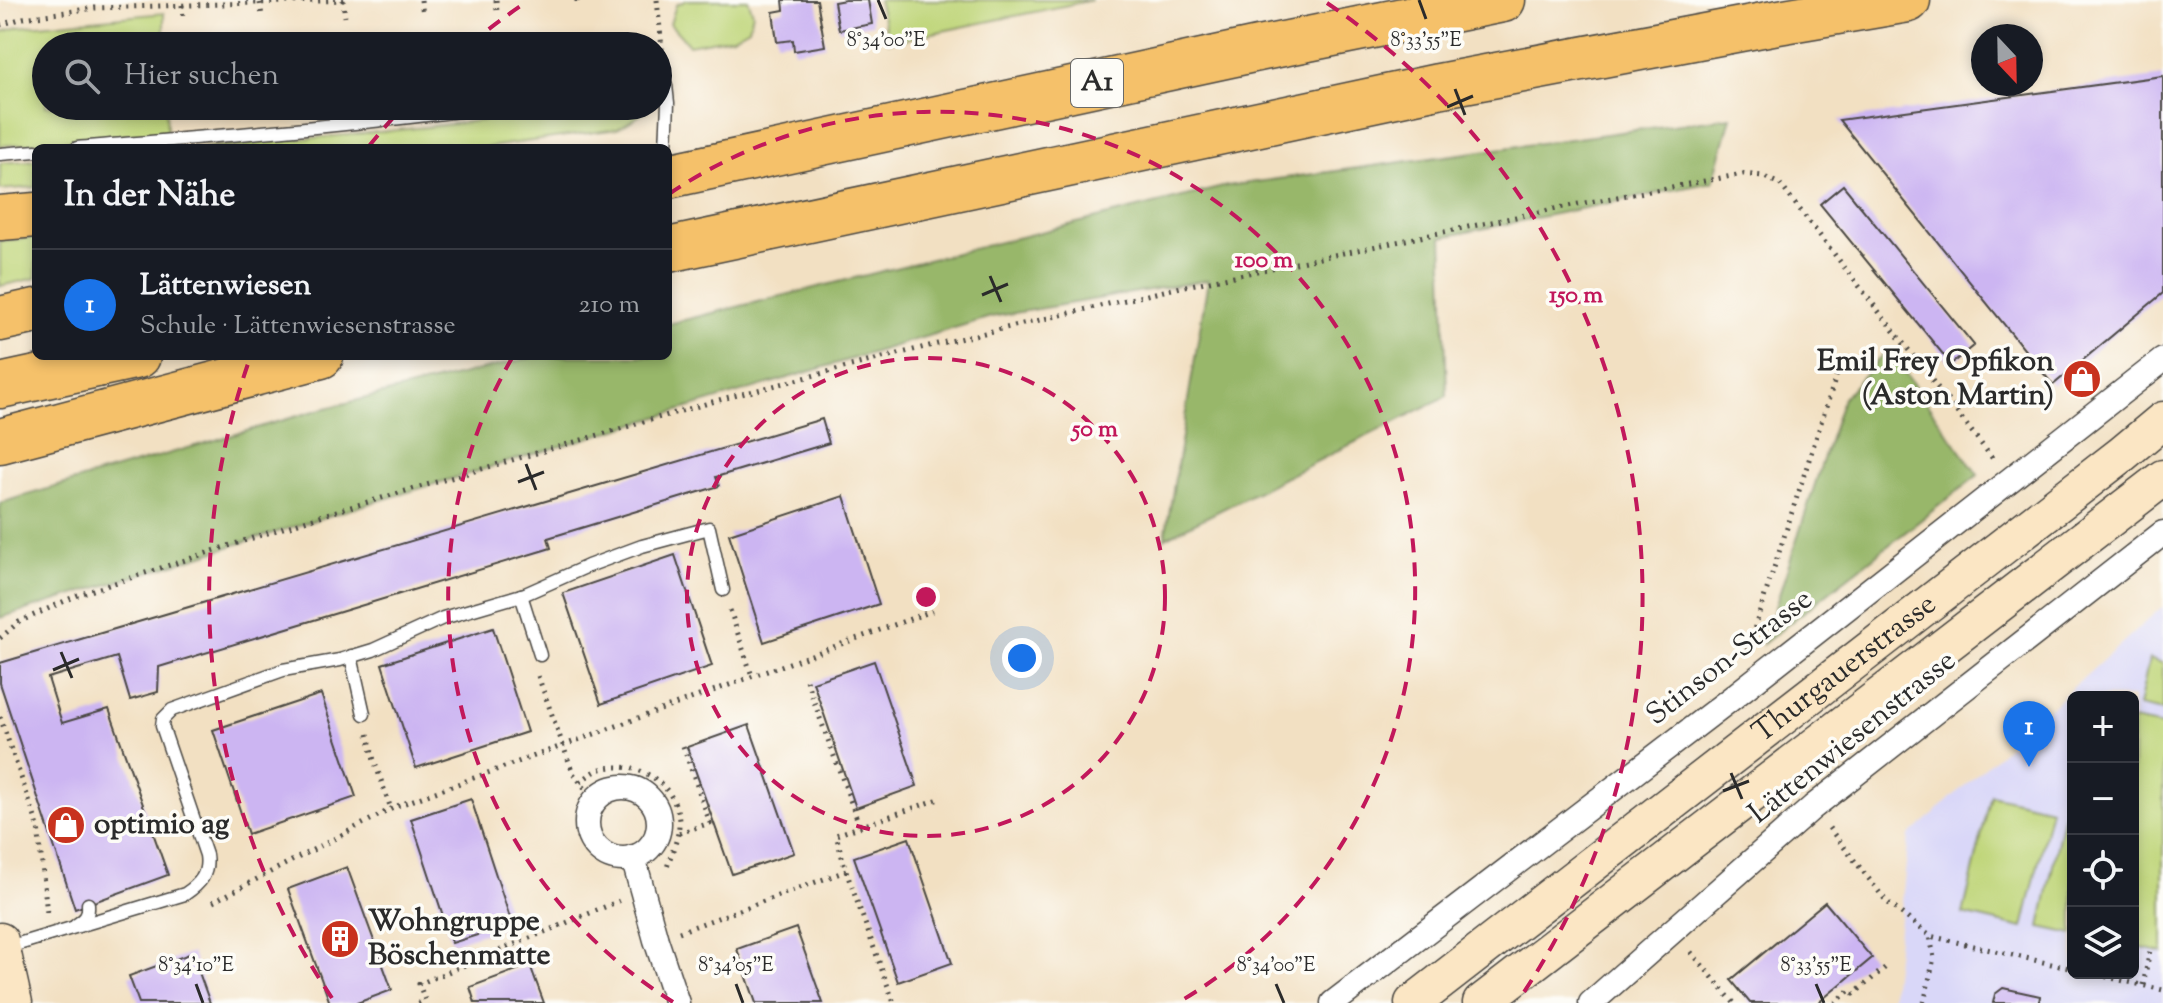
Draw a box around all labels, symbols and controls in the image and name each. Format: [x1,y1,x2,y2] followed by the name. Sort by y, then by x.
[1971,24,2043,96] north arrow
[847,27,925,56] text: 8°34'00"E
[1391,27,1461,56] text: 8°33'55"E
[32,32,672,120] search box
[60,54,104,98] icon: search
[124,55,279,98] text: Hier suchen
[1071,59,1123,107] road number: A1
[64,172,235,221] text: In der Nähe
[1235,244,1293,278] text: 100 m
[140,265,311,308] text: Lättenwiesen
[1549,279,1603,313] text: 150 m
[86,287,94,324] text: 1
[578,287,640,324] text: 210 m
[140,308,456,345] text: Schule · Lättenwiesenstrasse
[1817,341,2054,418] place label: Emil Frey Opfikon (Aston Martin)
[2061,358,2103,400] shop icon: Emil Frey Opfikon (Aston Martin)
[1070,413,1118,447] text: 50 m
[1638,579,1822,737] street label: Stinson-Strasse
[912,583,940,611] centre of rings
[1744,584,1946,754] street label: Thurgauerstrasse
[1002,638,1042,678] your location
[1740,641,1966,835] street label: Lättenwiesenstrasse
[2067,691,2139,979] map controls
[2067,691,2139,763] button: +
[2003,701,2055,767] pin: 1
[2067,763,2139,835] button: −
[45,804,87,846] shop icon: optimio ag
[94,804,230,847] place label: optimio ag
[2067,835,2139,907] button: locate
[368,901,550,978] place label: Wohngruppe Böschenmatte
[2067,907,2139,979] button: layers
[319,918,361,960] building icon: Wohngruppe Böschenmatte
[158,952,234,981] text: 8°34'10"E
[698,952,774,981] text: 8°34'05"E
[1237,952,1315,981] text: 8°34'00"E
[1781,952,1851,981] text: 8°33'55"E

